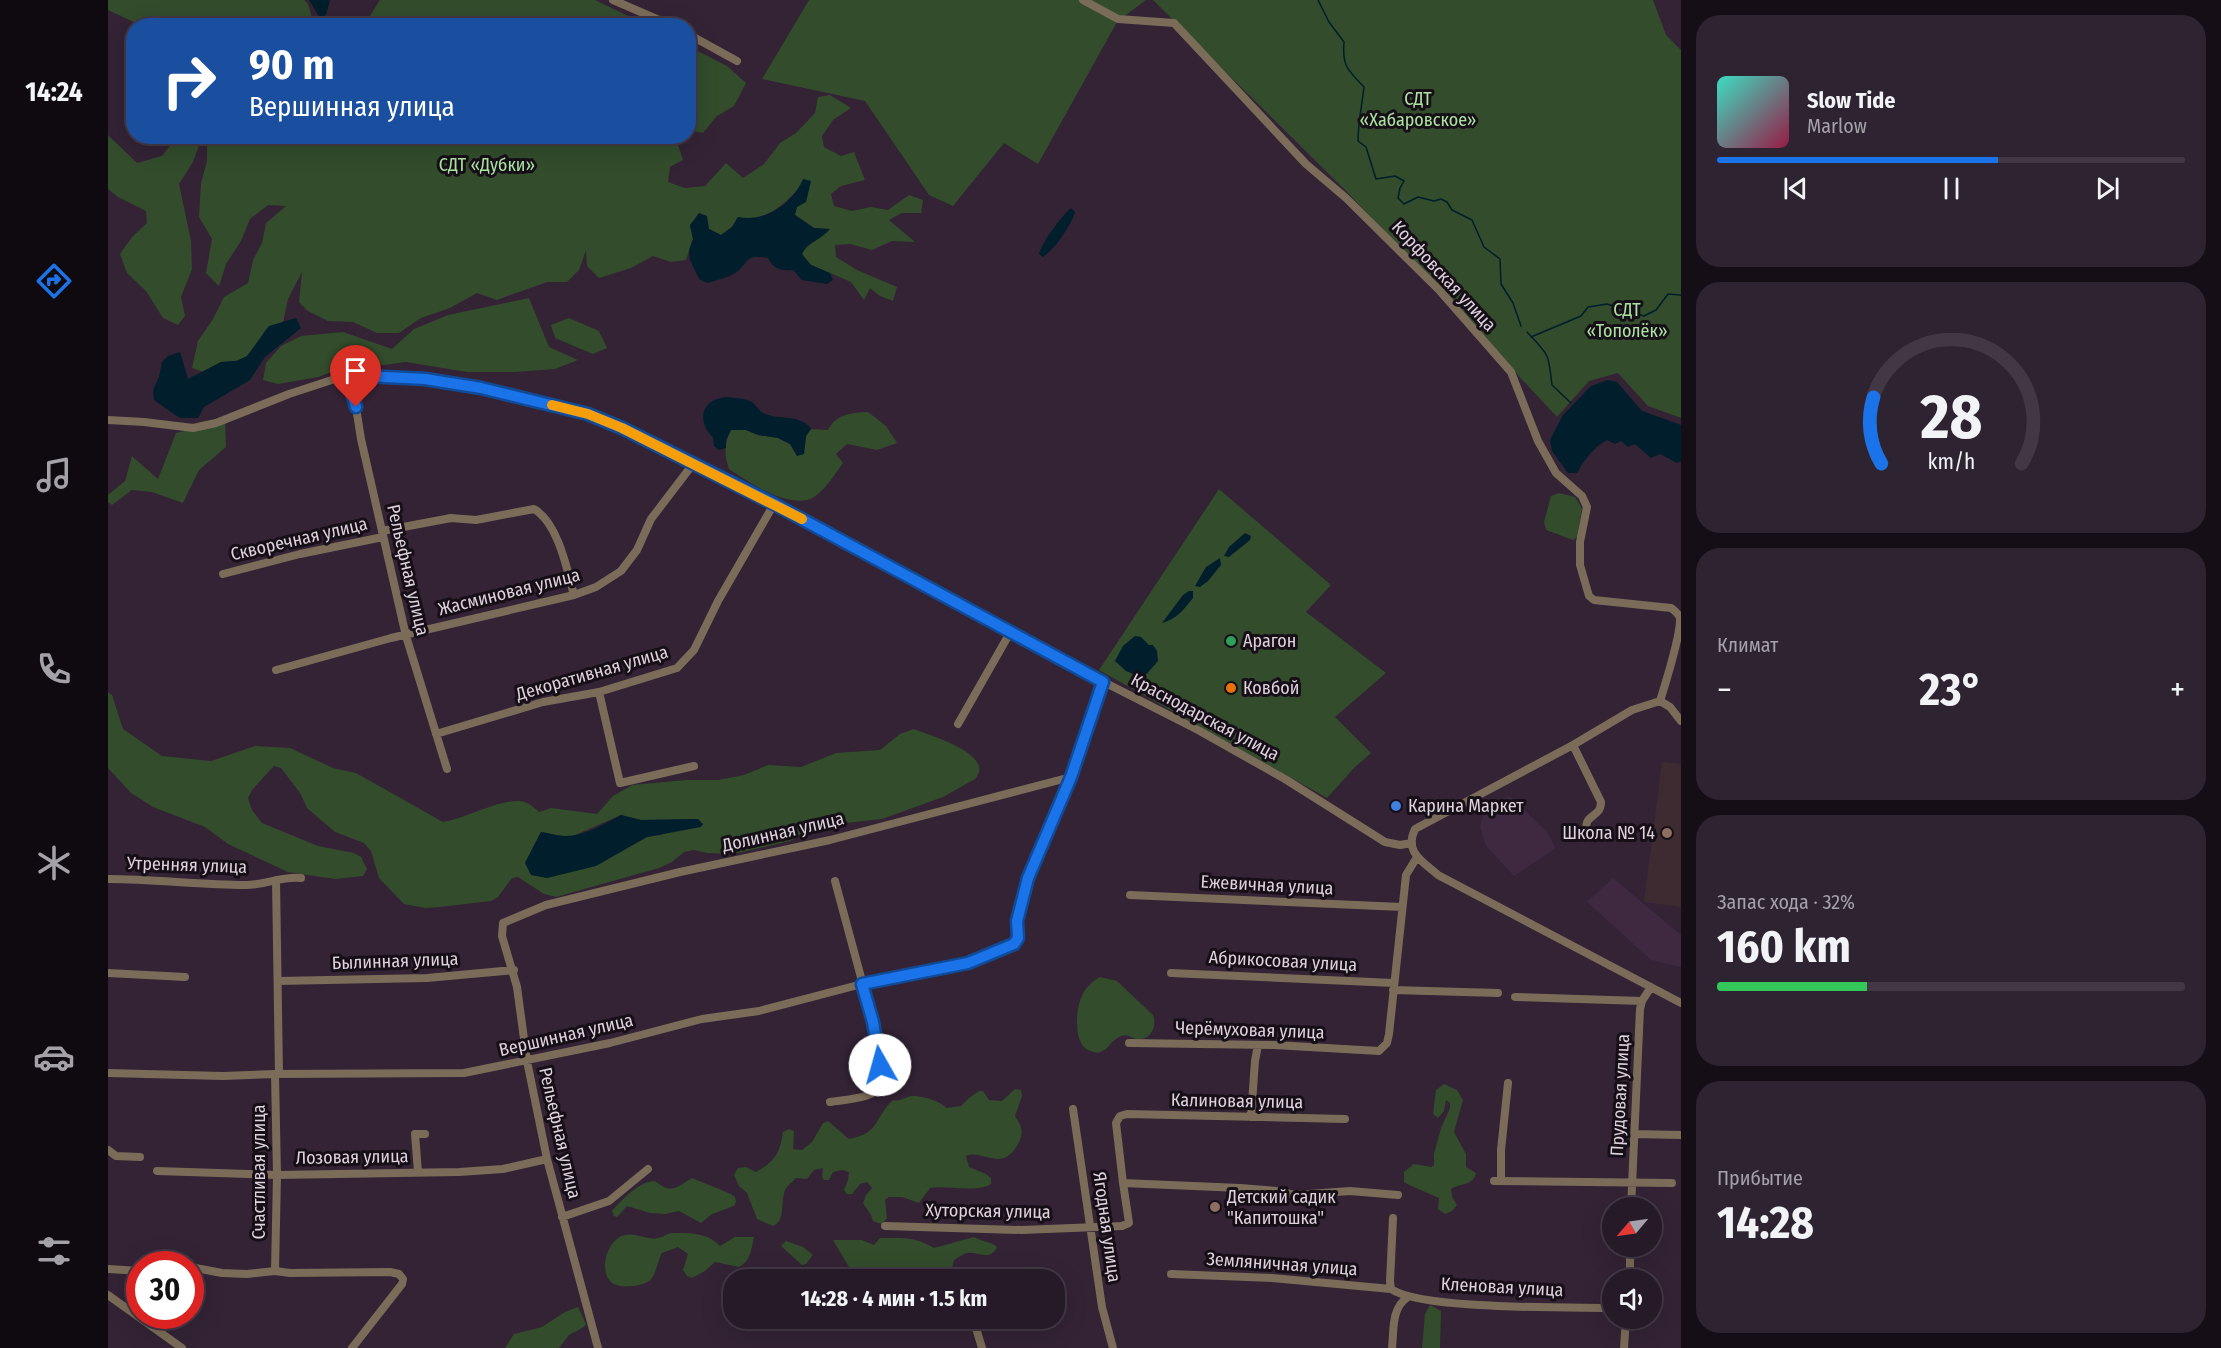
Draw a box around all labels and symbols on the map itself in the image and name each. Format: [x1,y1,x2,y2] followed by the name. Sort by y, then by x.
[1360,88,1476,131] park label: СДТ «Хабаровское»
[439,154,535,176] park label: СДТ «Дубки»
[1387,216,1501,336] street label: Корфовская улица
[1586,299,1668,342] park label: СДТ «Тополёк»
[330,345,381,407] pin
[382,502,434,638] street label: Рельефная улица
[228,513,370,565] street label: Скворечная улица
[436,564,582,620] street label: Жасминовая улица
[1243,630,1296,652] place label: Арагон
[1224,634,1238,648] marker: Арагон
[512,641,671,706] street label: Декоративная улица
[1127,669,1283,765] street label: Краснодарская улица
[1243,677,1299,699] place label: Ковбой
[1224,681,1238,695] marker: Ковбой
[1408,795,1524,817] place label: Карина Маркет
[1389,799,1403,813] marker: Карина Маркет
[719,807,846,857] street label: Долинная улица
[1562,822,1655,844] place label: Школа № 14
[1660,826,1674,840] marker: Школа № 14
[125,852,248,878] street label: Утренняя улица
[1200,871,1334,899] street label: Ежевичная улица
[1208,946,1358,976] street label: Абрикосовая улица
[331,948,459,974] street label: Былинная улица
[497,1009,635,1061] street label: Вершинная улица
[1175,1016,1325,1044] street label: Черёмуховая улица
[848,1033,912,1097] position arrow
[1606,1033,1634,1157] street label: Прудовая улица
[534,1065,586,1201] street label: Рельефная улица
[1171,1089,1303,1113] street label: Калиновая улица
[248,1104,270,1240] street label: Счастливая улица
[295,1145,409,1169] street label: Лозовая улица
[1088,1170,1126,1284] street label: Ягодная улица
[1226,1186,1336,1229] place label: Детский садик "Капитошка"
[1602,1197,1662,1257] north arrow
[925,1199,1051,1223] street label: Хуторская улица
[1208,1200,1222,1214] marker: Детский садик "Капитошка"
[1206,1248,1358,1280] street label: Земляничная улица
[126,1251,204,1329] speed limit sign: 30
[1440,1273,1564,1301] street label: Кленовая улица

